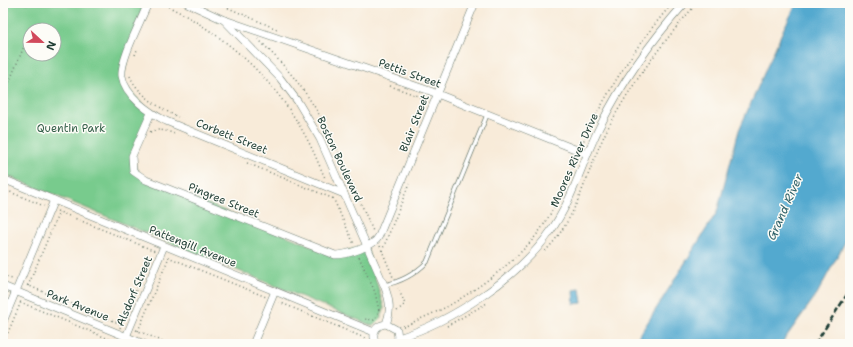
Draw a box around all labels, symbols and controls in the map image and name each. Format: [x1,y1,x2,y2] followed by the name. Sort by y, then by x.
[22,22,62,62] north arrow
[42,39,59,53] text: N
[376,55,443,92] street label: Pettis Street
[396,92,433,154] street label: Blair Street
[547,111,602,210] street label: Moores River Drive
[313,114,366,204] street label: Boston Boulevard
[194,115,270,158] street label: Corbett Street
[37,121,105,136] park label: Quentin Park
[763,171,807,243] water label: Grand River
[186,179,262,222] street label: Pingree Street
[147,222,239,271] street label: Pattengill Avenue
[113,254,156,329] street label: Alsdorf Street
[44,286,111,325] street label: Park Avenue

